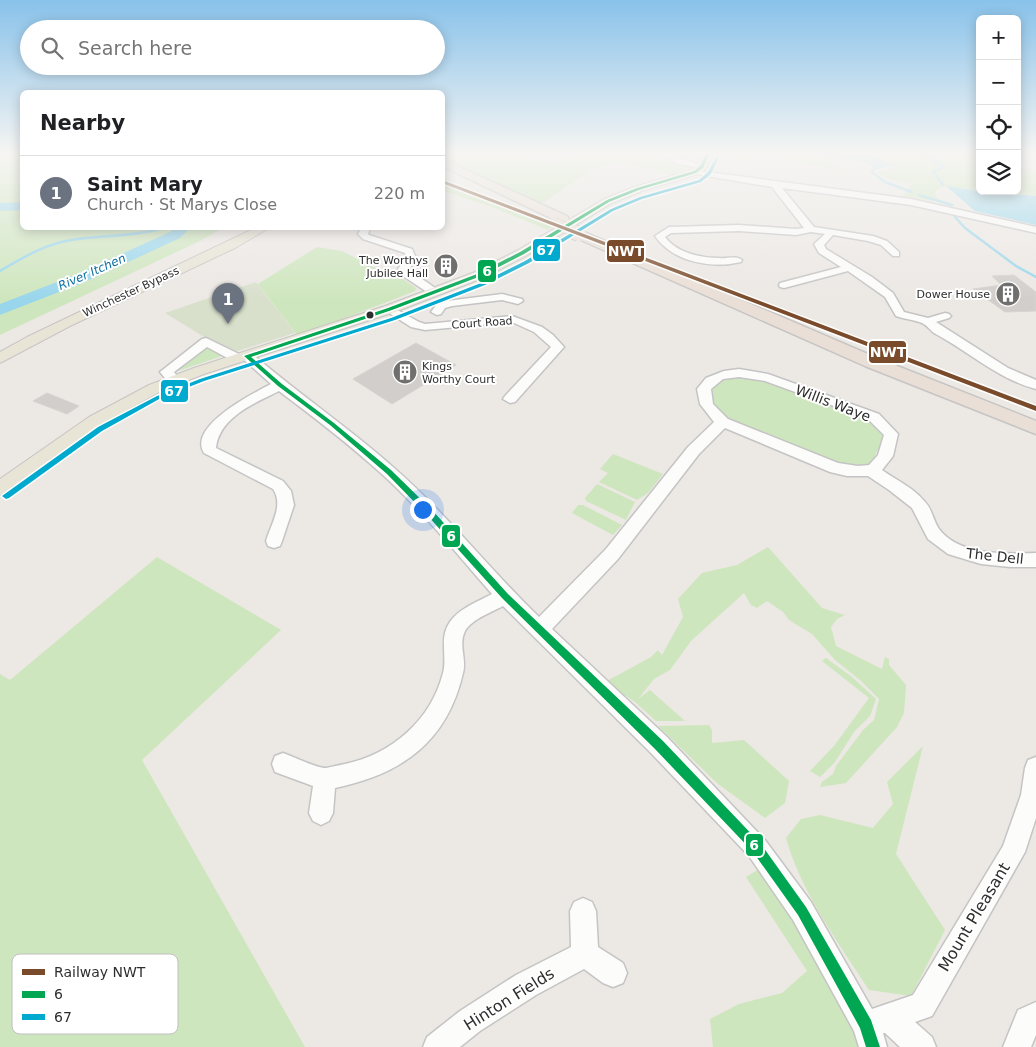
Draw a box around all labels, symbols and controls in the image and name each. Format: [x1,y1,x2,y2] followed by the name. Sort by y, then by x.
[976,15,1021,195] map controls
[976,15,1021,60] button: +
[20,20,445,75] search box
[38,34,66,62] icon: search
[78,37,192,59] text: Search here
[976,60,1021,105] button: −
[976,105,1021,150] button: locate
[40,111,125,135] text: Nearby
[976,150,1021,195] button: layers
[87,173,203,195] text: Saint Mary
[50,184,62,203] text: 1
[374,184,425,203] text: 220 m
[87,195,277,214] text: Church · St Marys Close
[532,238,561,262] line badge: 67
[606,239,645,263] line badge: NWT
[536,242,556,258] text: 67
[608,243,645,259] text: NWT
[56,251,128,293] water label: River Itchen
[433,253,459,279] building icon: The Worthys Jubilee Hall
[358,254,428,280] place label: The Worthys Jubilee Hall
[477,259,497,283] line badge: 6
[482,263,492,279] text: 6
[81,264,181,320] street label: Winchester Bypass
[995,281,1021,307] building icon: Dower House
[212,283,244,324] pin: 1
[917,288,990,301] place label: Dower House
[365,310,375,320] unlabelled marker
[451,314,513,332] street label: Court Road
[868,340,907,364] line badge: NWT
[870,344,907,360] text: NWT
[392,359,418,385] building icon: Kings Worthy Court
[422,360,496,386] place label: Kings Worthy Court
[160,379,189,403] line badge: 67
[793,381,873,425] street label: Willis Waye
[164,383,184,399] text: 67
[410,497,436,523] your location
[441,524,461,548] line badge: 6
[446,528,456,544] text: 6
[964,545,1025,567] street label: The Dell
[745,833,764,857] line badge: 6
[749,837,759,853] text: 6
[934,859,1014,975] street label: Mount Pleasant
[12,954,178,1034] legend
[54,964,146,980] text: Railway NWT
[460,964,558,1034] street label: Hinton Fields
[54,986,63,1002] text: 6
[54,1009,72,1025] text: 67

